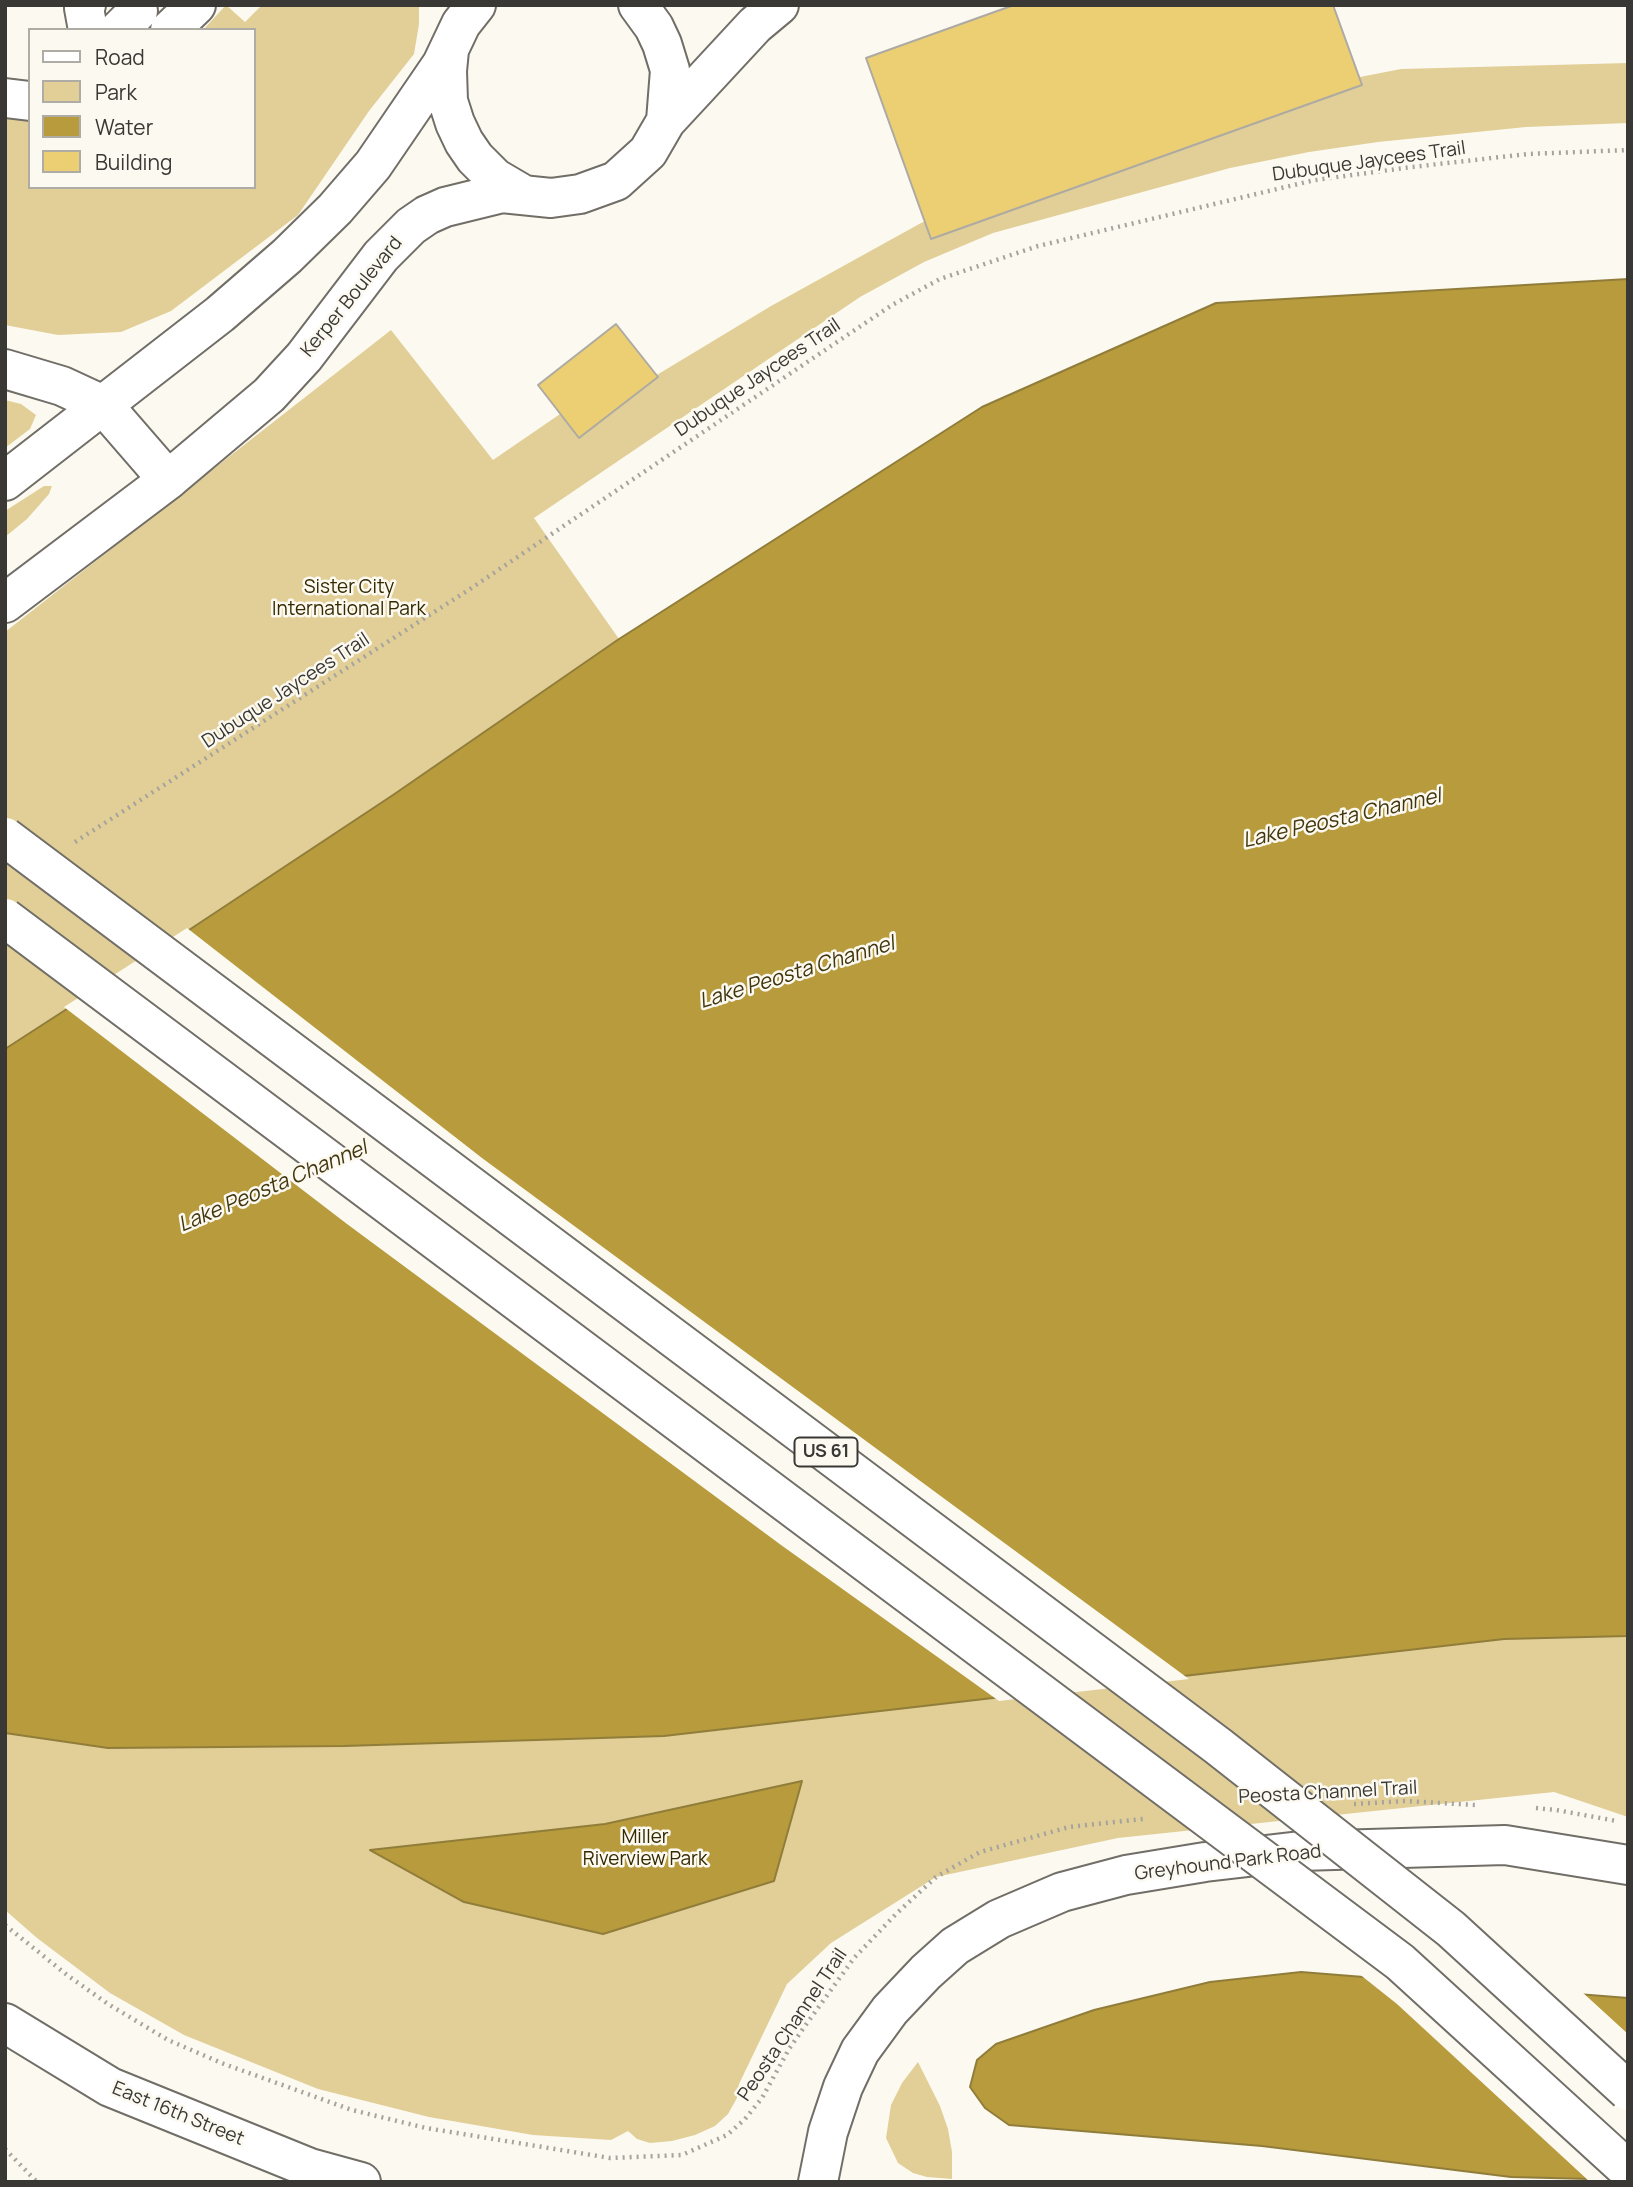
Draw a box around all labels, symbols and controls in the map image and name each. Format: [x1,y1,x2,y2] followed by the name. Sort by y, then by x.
[28,28,256,189] legend
[95,43,145,71] text: Road
[95,78,137,106] text: Park
[95,113,153,141] text: Water
[1271,137,1467,187] street label: Dubuque Jaycees Trail
[95,148,172,176] text: Building
[296,232,408,362] street label: Kerper Boulevard
[671,314,845,442] street label: Dubuque Jaycees Trail
[272,577,426,621] park label: Sister City International Park
[198,628,374,754] street label: Dubuque Jaycees Trail
[1240,784,1444,854] water label: Lake Peosta Channel
[696,931,898,1015] water label: Lake Peosta Channel
[175,1136,371,1238] water label: Lake Peosta Channel
[794,1437,858,1466] road number: US 61
[1238,1777,1418,1809] street label: Peosta Channel Trail
[583,1827,707,1871] park label: Miller Riverview Park
[1133,1840,1323,1886] street label: Greyhound Park Road
[733,1944,853,2106] street label: Peosta Channel Trail
[109,2077,247,2151] street label: East 16th Street

